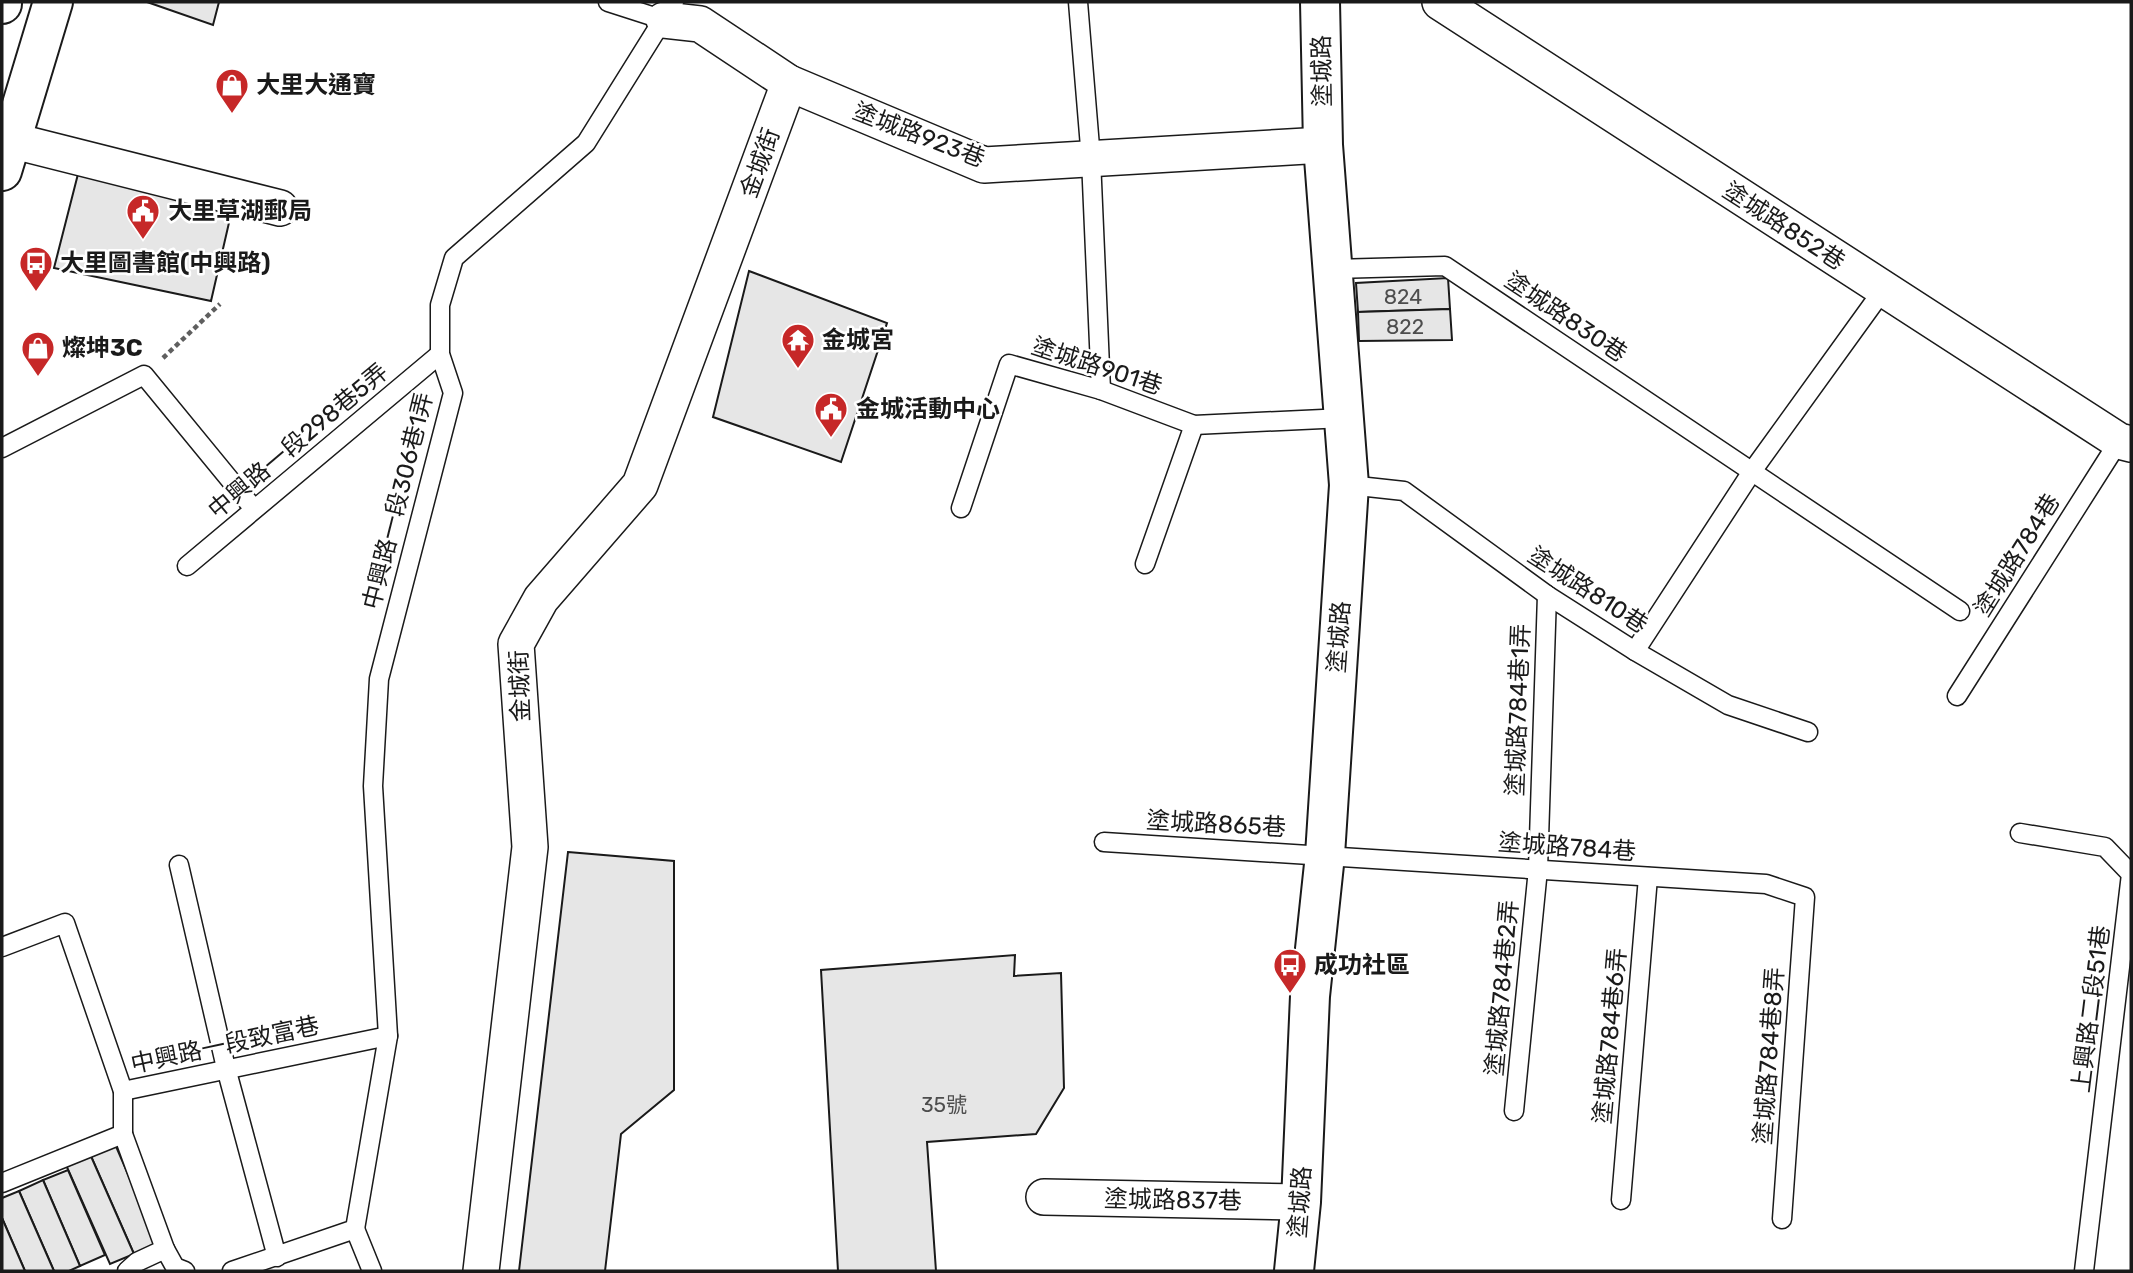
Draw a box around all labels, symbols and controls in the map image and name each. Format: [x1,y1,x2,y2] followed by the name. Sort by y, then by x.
[1307,35,1337,107] street label: 塗城路
[213,66,251,115] shop icon: 大里大通寶
[256,71,376,99] place label: 大里大通寶
[849,97,989,173] street label: 塗城路923巷
[735,124,785,202] street label: 金城街
[1718,176,1850,276] street label: 塗城路852巷
[124,192,162,241] public building icon: 大里草湖郵局
[168,197,312,225] place label: 大里草湖郵局
[17,244,55,293] bus stop icon: 大里圖書館(中興路)
[60,249,270,277] place label: 大里圖書館(中興路)
[1500,266,1632,368] street label: 塗城路830巷
[1384,284,1422,309] house number: 824
[1386,314,1424,339] house number: 822
[779,321,817,370] temple icon: 金城宮
[822,326,894,354] place label: 金城宮
[19,329,57,378] shop icon: 燦坤3C
[1028,332,1166,400] street label: 塗城路901巷
[62,334,143,362] place label: 燦坤3C
[202,358,394,524] street label: 中興路一段298巷5弄
[358,390,438,612] street label: 中興路一段306巷1弄
[812,390,850,439] public building icon: 金城活動中心
[856,395,1000,423] place label: 金城活動中心
[1968,489,2066,621] street label: 塗城路784巷
[1523,541,1653,639] street label: 塗城路810巷
[1323,600,1355,674] street label: 塗城路
[1501,623,1535,797] street label: 塗城路784巷1弄
[505,650,535,722] street label: 金城街
[1145,806,1287,842] street label: 塗城路865巷
[1497,828,1637,866] street label: 塗城路784巷
[1480,899,1524,1077] street label: 塗城路784巷2弄
[2067,924,2115,1094] street label: 上興路二段51巷
[1271,946,1309,995] bus stop icon: 成功社區
[1588,947,1632,1125] street label: 塗城路784巷6弄
[1314,951,1410,979] place label: 成功社區
[1749,966,1789,1146] street label: 塗城路784巷8弄
[128,1011,322,1079] street label: 中興路一段致富巷
[921,1092,967,1117] house number: 35號
[1284,1165,1316,1239] street label: 塗城路
[1104,1185,1242,1215] street label: 塗城路837巷

